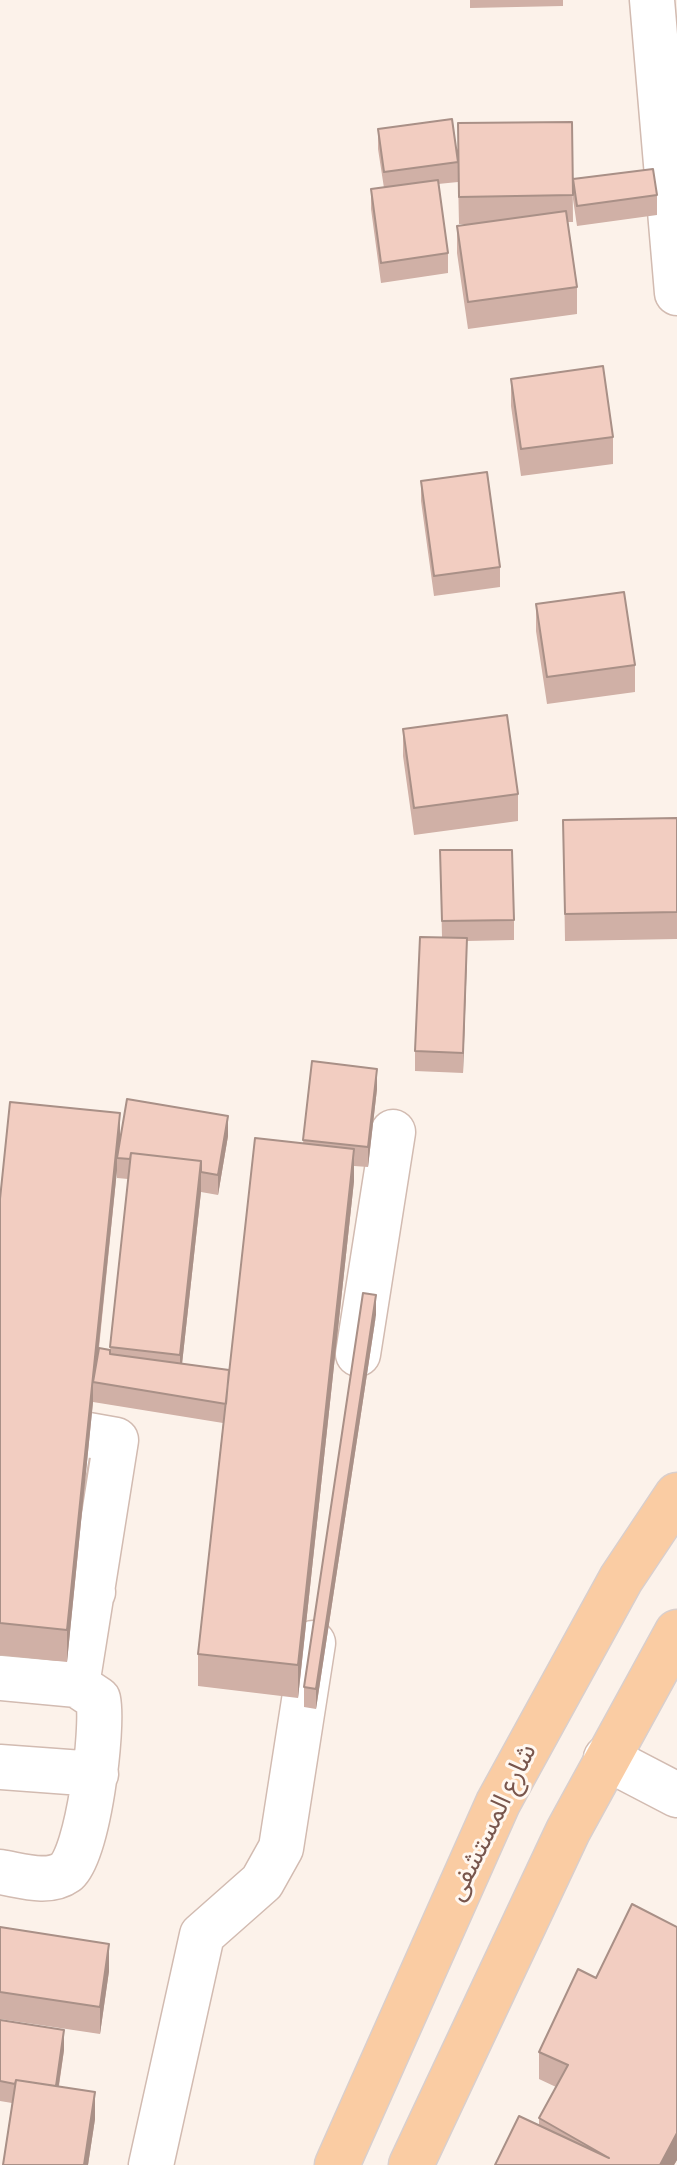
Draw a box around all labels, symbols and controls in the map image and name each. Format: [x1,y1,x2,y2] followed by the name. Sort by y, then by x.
[442,1740,544,1906] street label: شارع المستشفى

